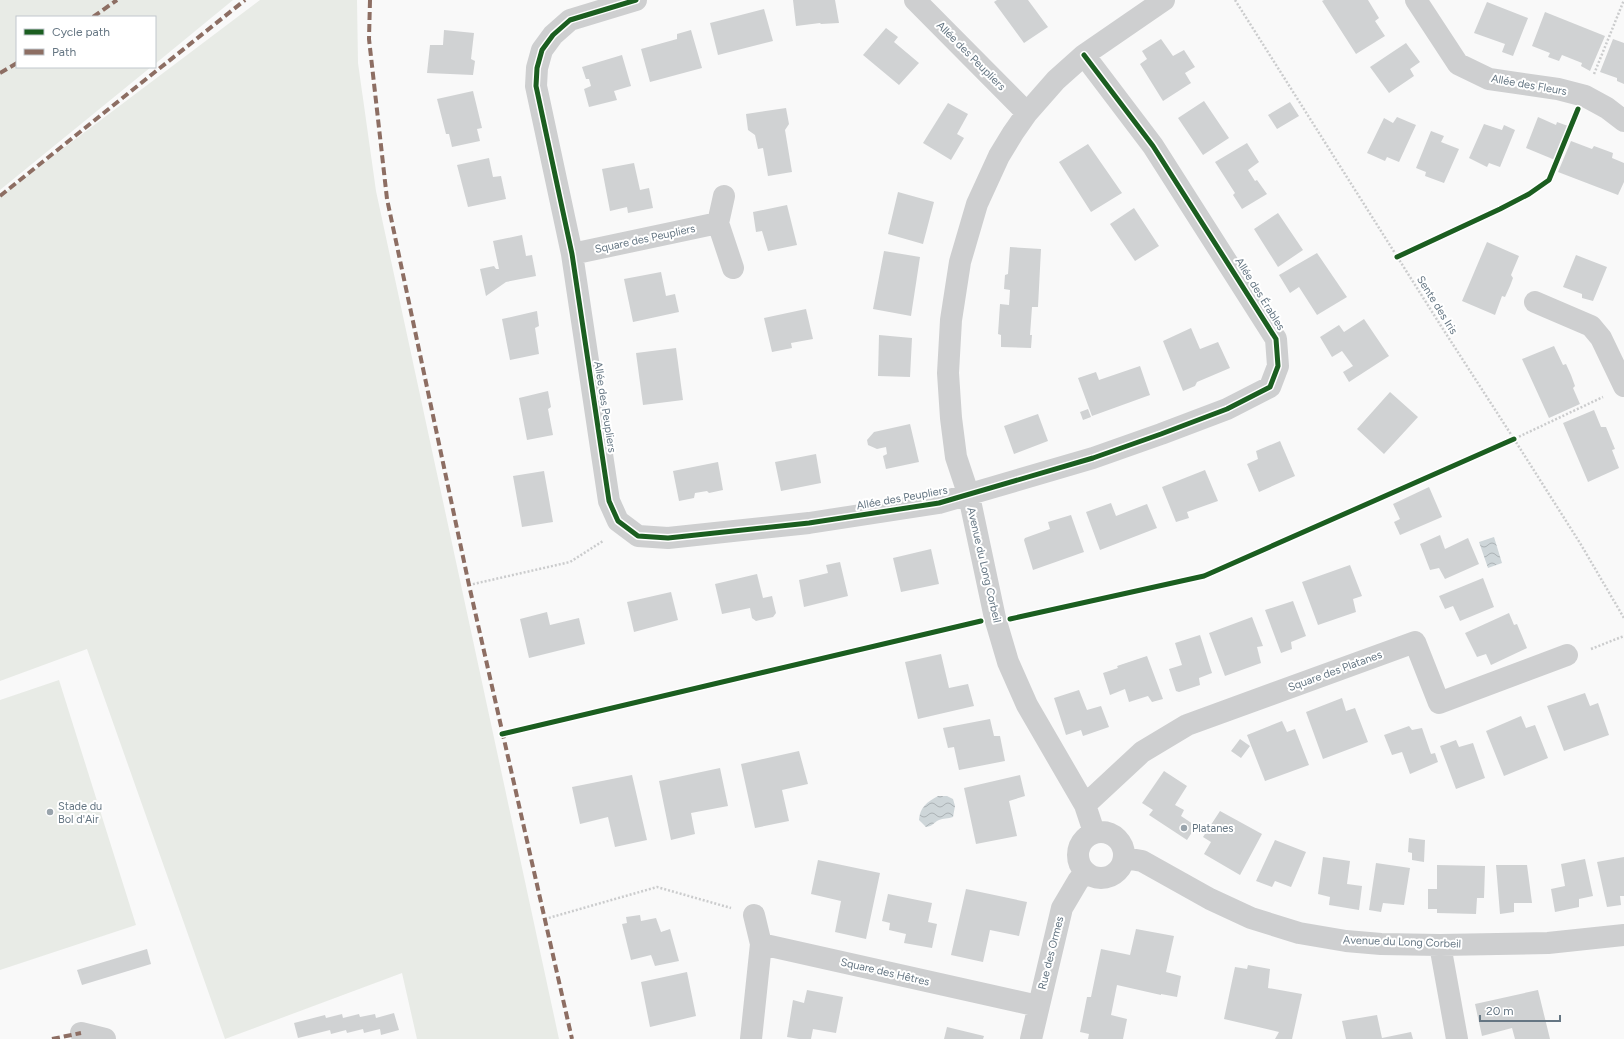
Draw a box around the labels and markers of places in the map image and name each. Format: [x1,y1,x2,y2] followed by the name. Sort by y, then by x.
[58,800,102,826] place label: Stade du Bol d'Air
[45,807,55,817] marker: Stade du Bol d'Air
[1192,822,1233,835] place label: Platanes
[1179,823,1189,833] marker: Platanes

